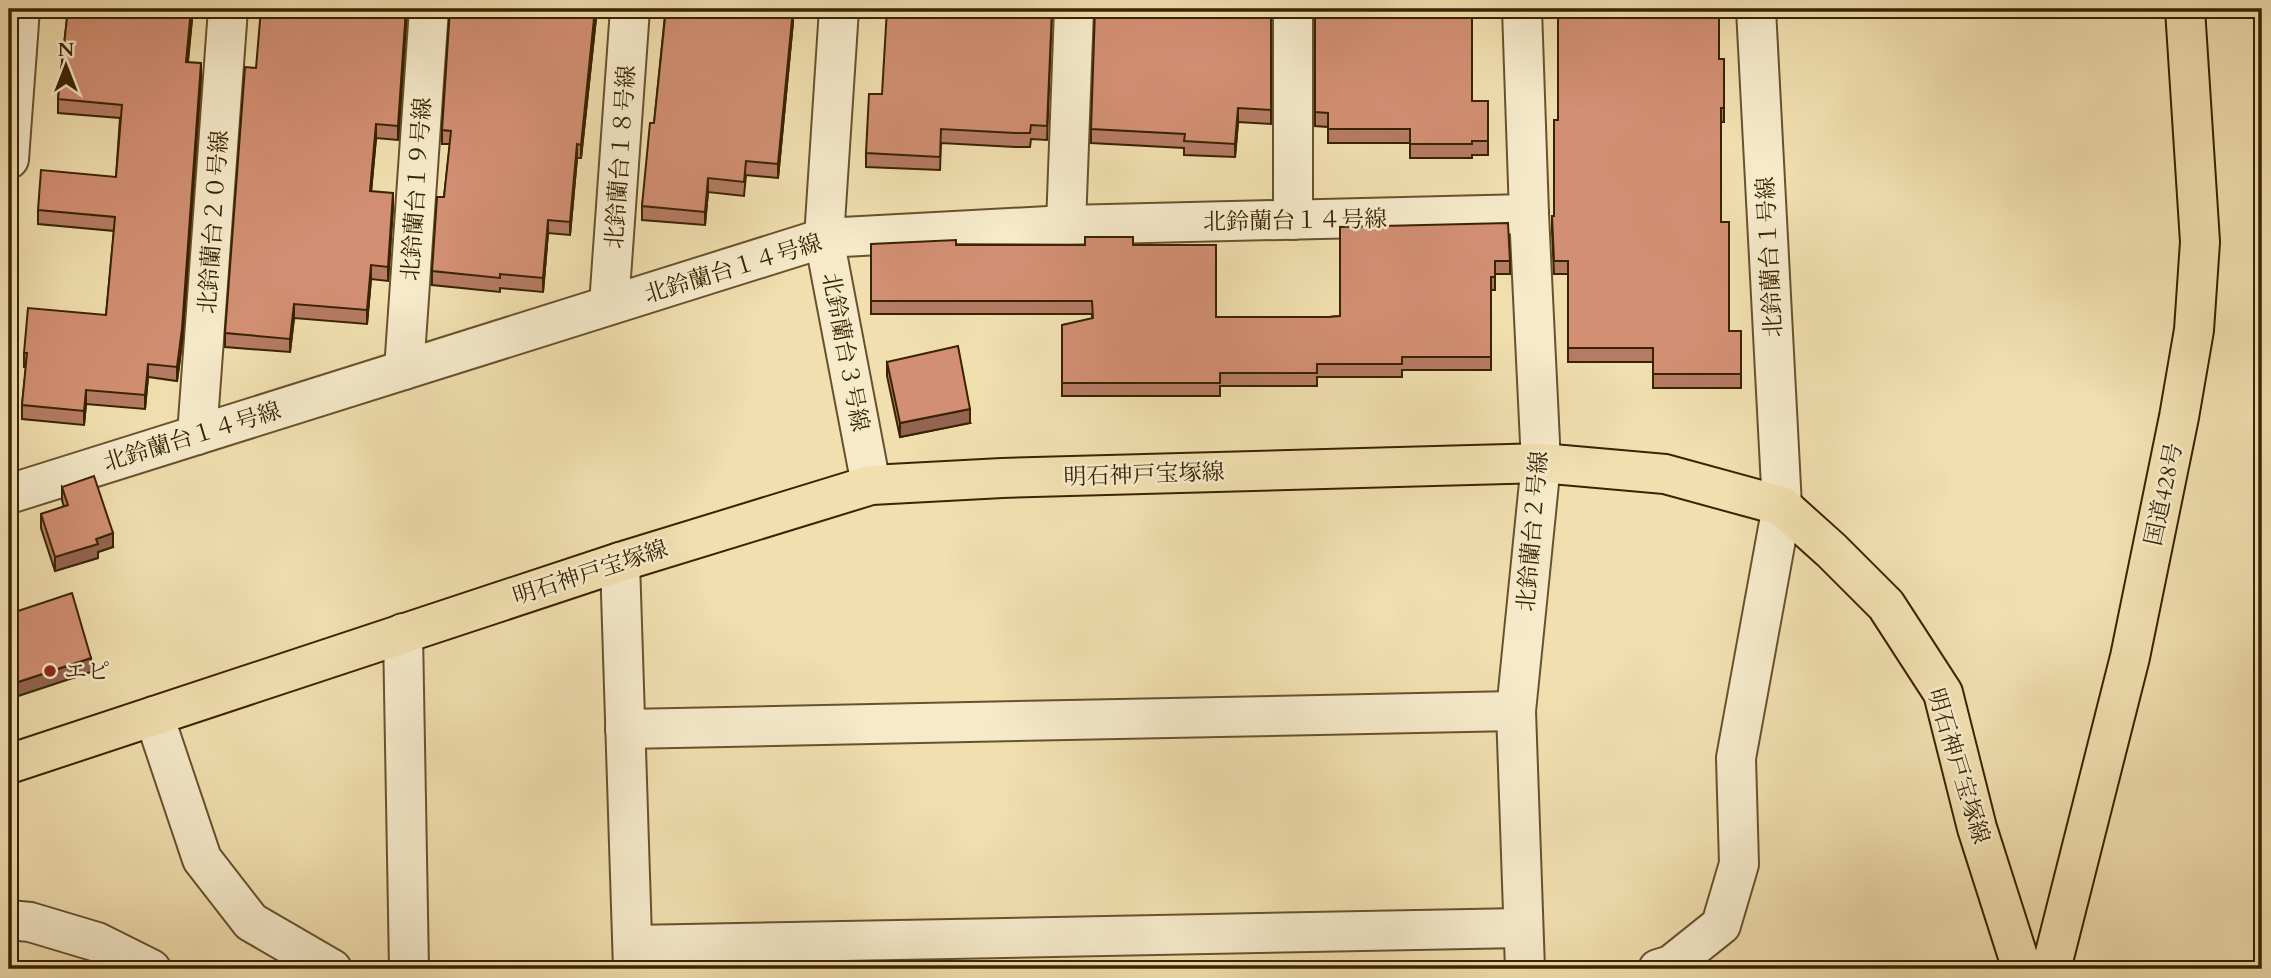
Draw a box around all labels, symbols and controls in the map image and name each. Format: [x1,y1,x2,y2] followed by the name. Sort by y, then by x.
[32,32,102,102] north arrow
[58,37,75,63] text: N
[599,64,642,250] street label: 北鈴蘭台１８号線
[395,96,438,282] street label: 北鈴蘭台１９号線
[192,129,235,315] street label: 北鈴蘭台２０号線
[1750,176,1789,338] street label: 北鈴蘭台１号線
[1203,203,1387,238] street label: 北鈴蘭台１４号線
[641,227,826,310] street label: 北鈴蘭台１４号線
[815,270,876,434] street label: 北鈴蘭台３号線
[100,395,285,478] street label: 北鈴蘭台１４号線
[2137,440,2189,548] street label: 国道428号
[1510,449,1555,613] street label: 北鈴蘭台２号線
[1063,456,1225,493] street label: 明石神戸宝塚線
[509,533,672,612] street label: 明石神戸宝塚線
[64,656,110,687] place label: エピ
[42,663,58,679] marker: エピ
[1920,685,1997,848] street label: 明石神戸宝塚線

